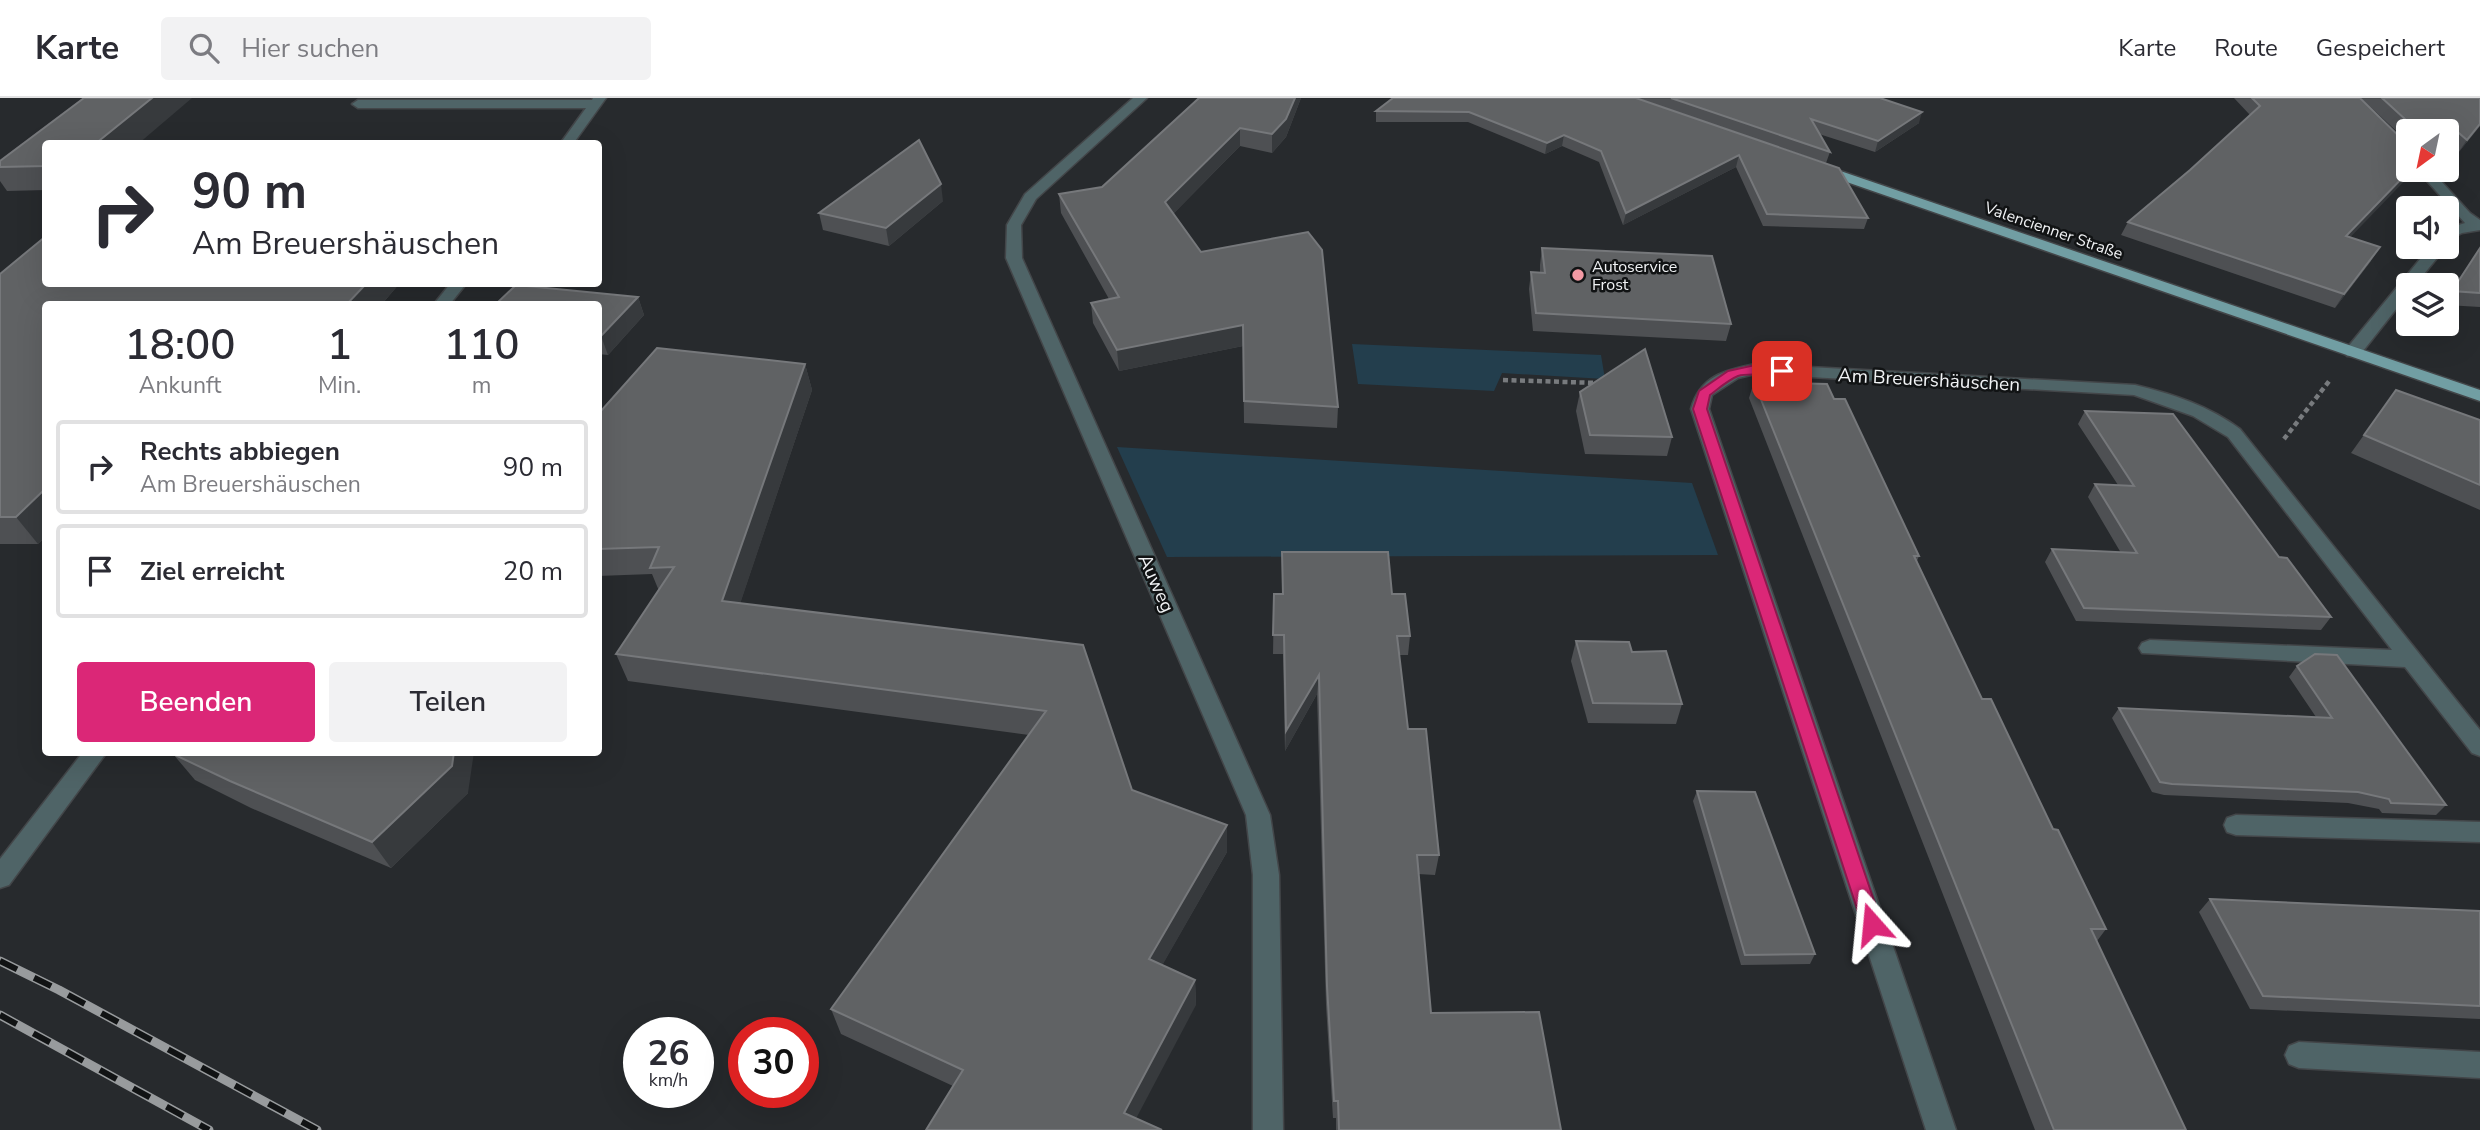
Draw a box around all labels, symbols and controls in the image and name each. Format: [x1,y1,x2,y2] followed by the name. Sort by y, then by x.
[161,17,651,80] search box
[35,26,119,71] text: Karte
[185,29,223,67] icon: search
[241,31,379,66] text: Hier suchen
[2118,32,2176,64] text: Karte
[2214,32,2278,64] text: Route
[2316,32,2445,64] text: Gespeichert
[2396,119,2459,182] north arrow
[2396,119,2459,336] map controls
[192,158,307,225] text: 90 m
[77,168,168,259] icon: right
[2396,196,2459,259] button: sound
[1981,197,2126,265] street label: Valencienner Straße
[192,222,499,265] text: Am Breuershäuschen
[1592,256,1677,296] place label: Autoservice Frost
[1570,267,1586,283] marker: Autoservice Frost
[2396,273,2459,336] button: layers
[125,317,235,374] text: 18:00
[327,317,352,374] text: 1
[444,317,519,374] text: 110
[1752,341,1812,401] pin
[1763,352,1801,390] icon: arrive
[1837,362,2021,398] street label: Am Breuershäuschen
[139,370,221,401] text: Ankunft
[318,370,361,401] text: Min.
[472,370,491,401] text: m
[140,434,340,469] text: Rechts abbiegen
[81,448,119,486] icon: right
[503,450,563,485] text: 90 m
[140,469,361,500] text: Am Breuershäuschen
[1132,550,1180,617] street label: Auweg
[81,552,119,590] icon: arrive
[140,554,284,589] text: Ziel erreicht
[503,554,563,589] text: 20 m
[77,662,315,742] button: Beenden
[329,662,567,742] button: Teilen
[1835,887,1909,961] position arrow
[728,1017,819,1108] speed limit sign: 30
[647,1030,690,1077] text: 26
[649,1068,688,1092] text: km/h

